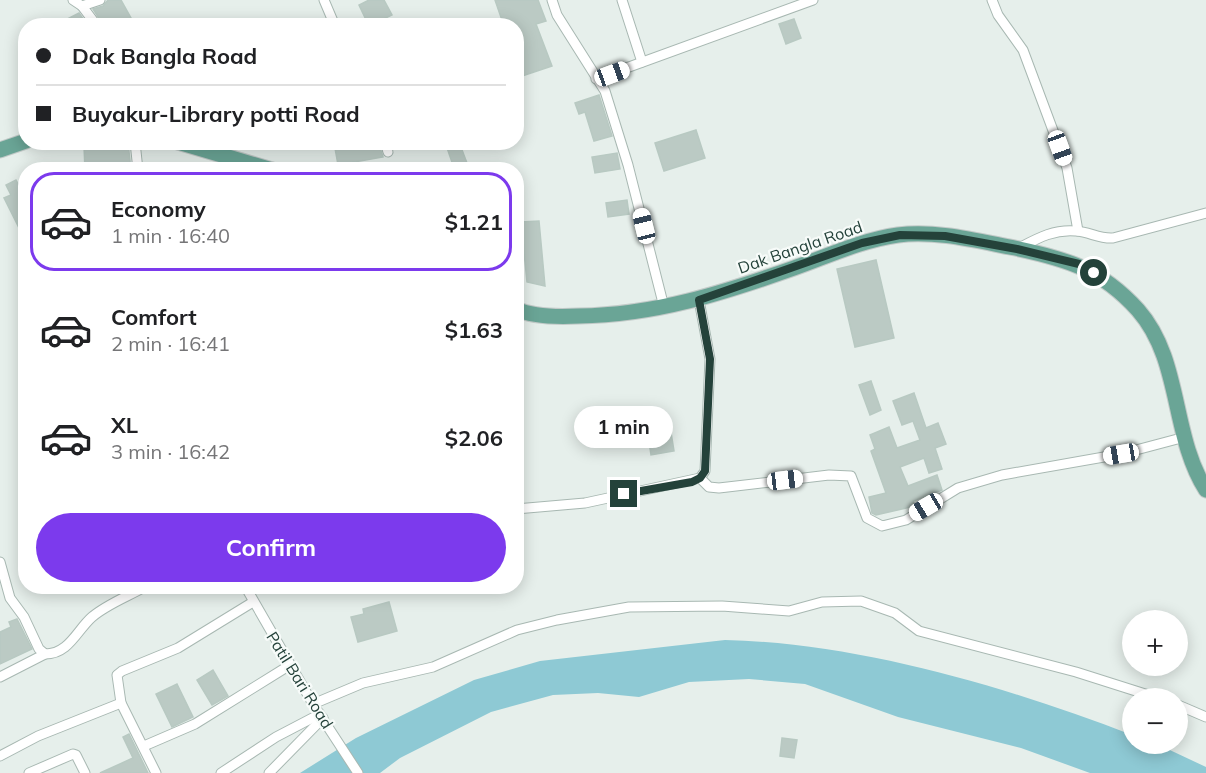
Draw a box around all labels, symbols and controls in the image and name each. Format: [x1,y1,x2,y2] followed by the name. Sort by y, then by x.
[72,42,257,70] text: Dak Bangla Road
[592,59,632,89] car
[72,100,360,128] text: Buyakur-Library potti Road
[1045,128,1075,168] car
[39,195,93,249] icon: car
[111,195,206,223] text: Economy
[631,206,657,246] car
[445,208,503,236] text: $1.21
[735,216,865,278] street label: Dak Bangla Road
[111,223,230,248] text: 1 min · 16:40
[1080,259,1107,286] route start
[39,303,93,357] icon: car
[111,303,197,331] text: Comfort
[445,316,503,344] text: $1.63
[111,331,230,356] text: 2 min · 16:41
[574,407,674,449] callout: 1 min
[39,411,93,465] icon: car
[111,411,138,439] text: XL
[597,414,650,439] text: 1 min
[445,424,503,452] text: $2.06
[111,439,230,464] text: 3 min · 16:42
[1102,442,1140,466] car
[766,469,804,491] car
[610,480,637,507] route end
[906,490,946,524] car
[36,513,506,582] button: Confirm
[1122,610,1188,754] map controls
[1122,610,1188,676] button: +
[262,628,338,732] street label: Patil Bari Road
[1122,688,1188,754] button: −

